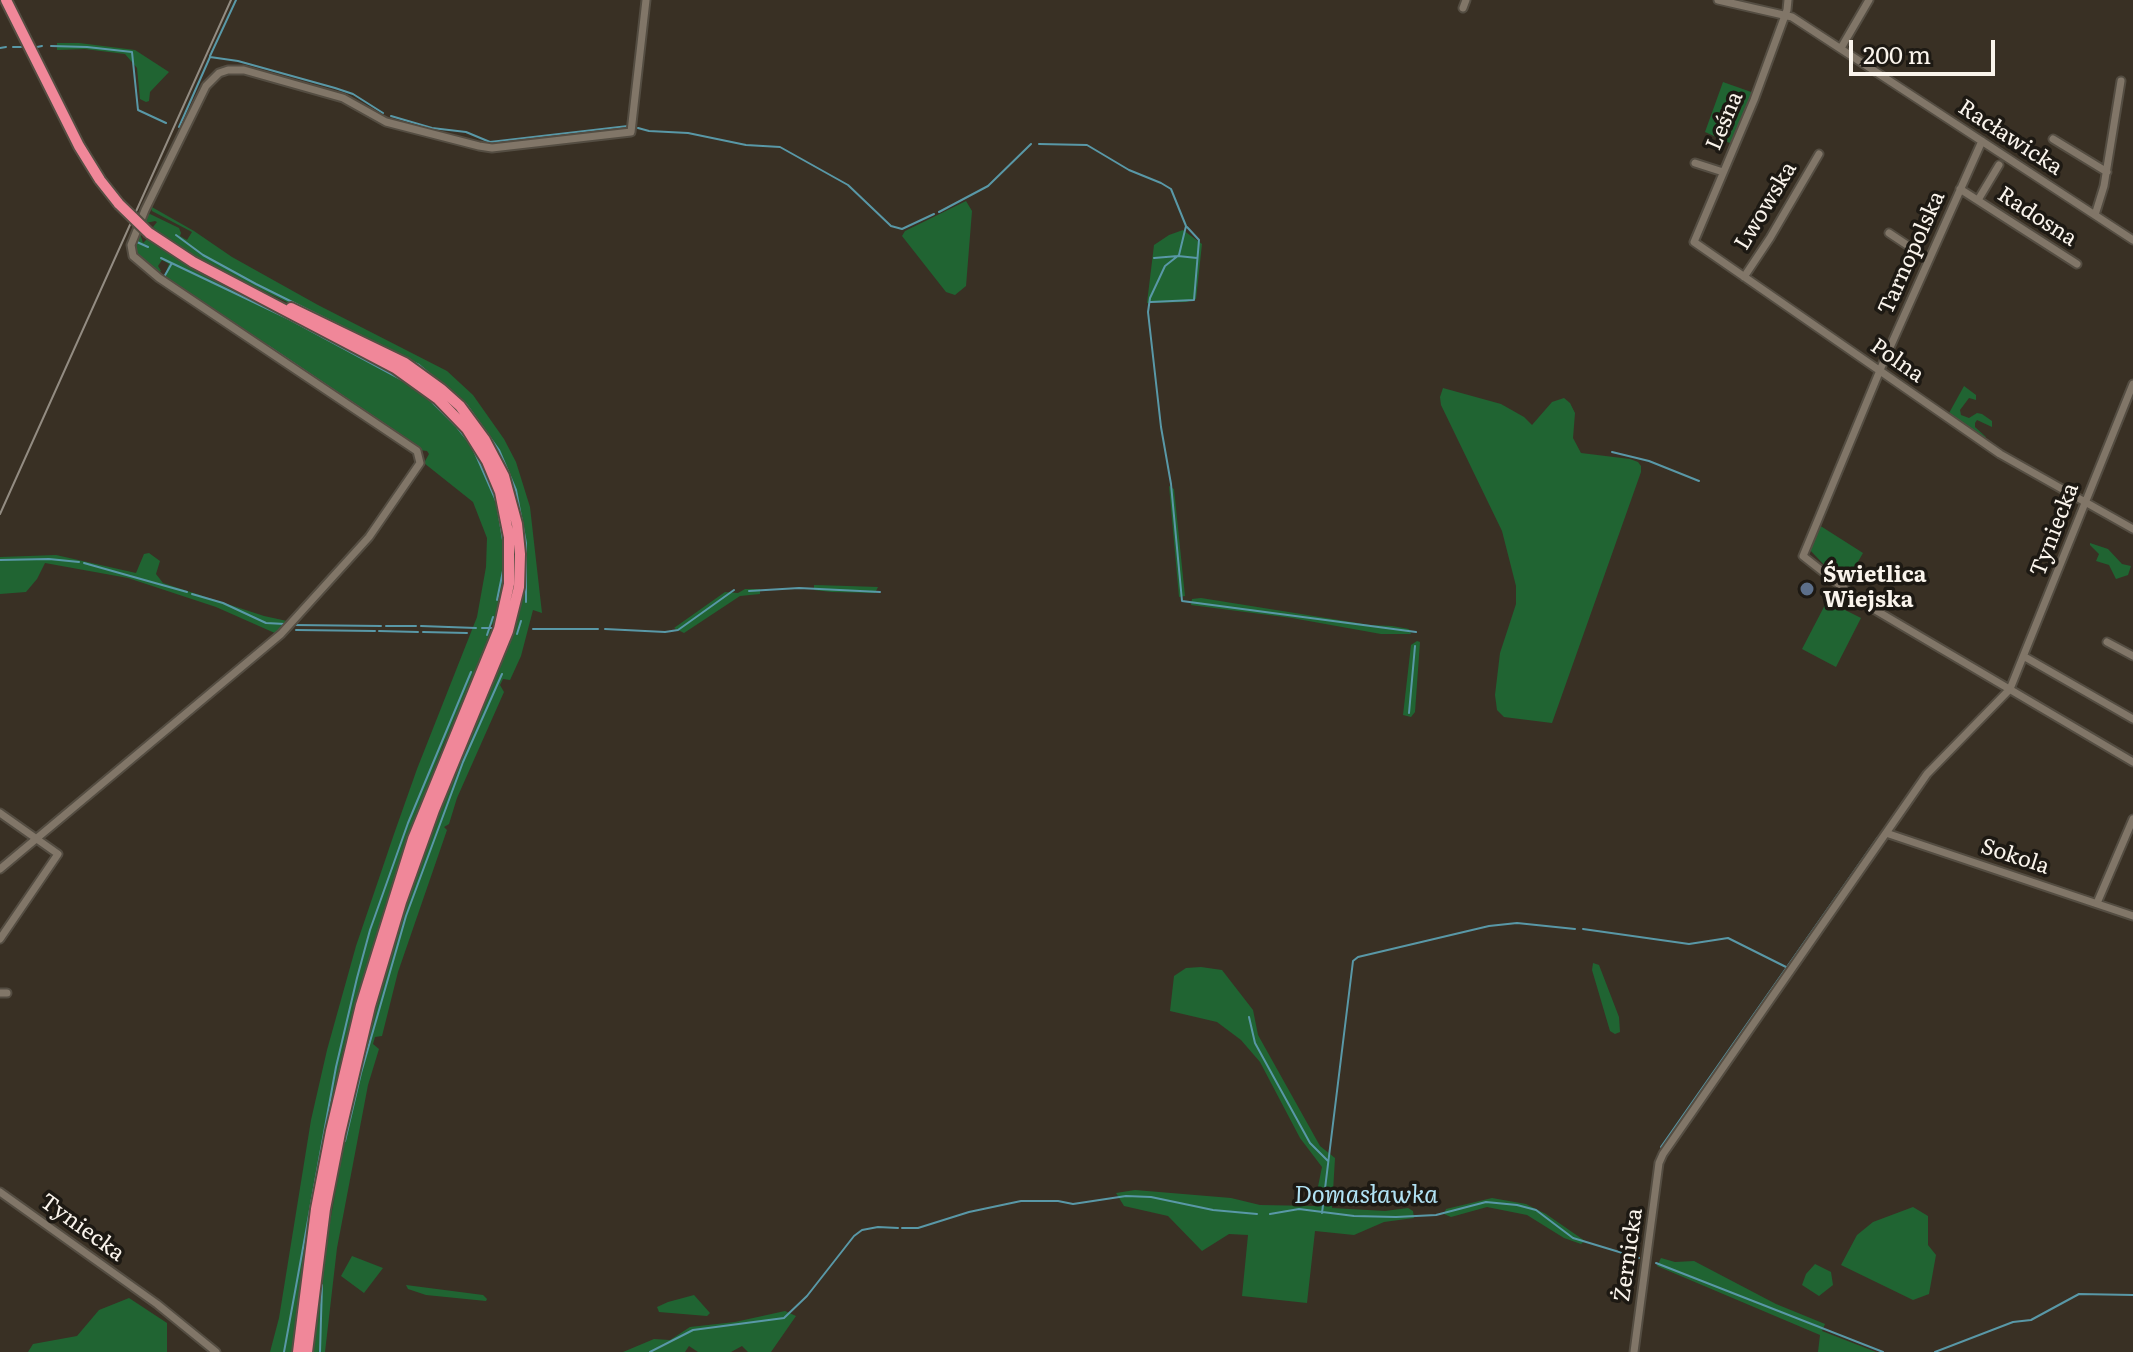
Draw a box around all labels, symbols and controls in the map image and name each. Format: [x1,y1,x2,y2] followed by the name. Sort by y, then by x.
[1853,24,1999,74] scale bar
[1863,36,1931,71] text: 200 m
[1701,88,1749,154] street label: Leśna
[1953,95,2067,181] street label: Racławicka
[1729,157,1803,255] street label: Lwowska
[1992,182,2082,252] street label: Radosna
[1873,187,1951,319] street label: Tarnopolska
[1865,333,1929,389] street label: Polna
[2025,479,2085,581] street label: Tyniecka
[1823,563,1926,614] place label: Świetlica Wiejska
[1798,580,1816,598] marker: Świetlica Wiejska
[1977,834,2053,880] street label: Sokola
[1294,1182,1438,1210] water label: Domasławka
[35,1188,129,1268] street label: Tyniecka
[1609,1207,1649,1303] street label: Żernicka

